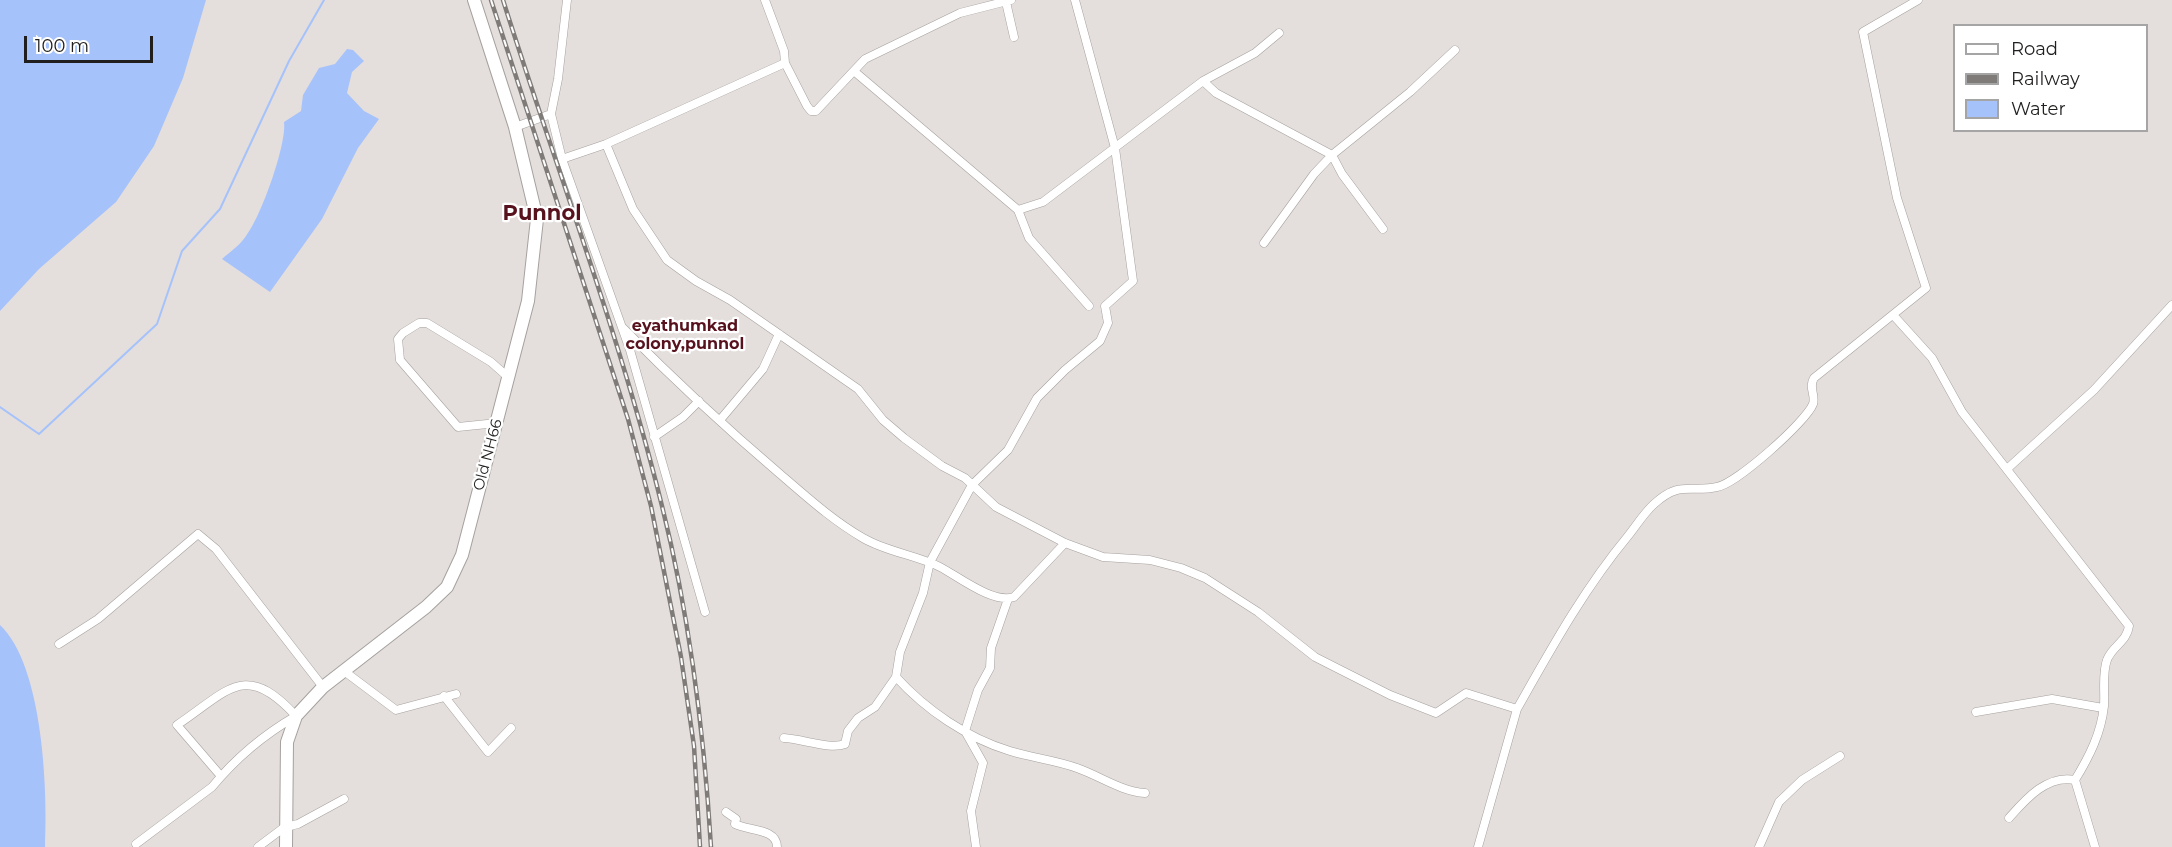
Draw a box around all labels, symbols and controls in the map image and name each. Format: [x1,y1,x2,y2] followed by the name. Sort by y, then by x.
[27,24,156,62] scale bar
[1953,24,2148,132] legend
[35,35,89,57] text: 100 m
[2011,38,2058,60] text: Road
[2011,68,2080,90] text: Railway
[2011,98,2066,120] text: Water
[503,201,581,227] district label: Punnol
[626,316,744,354] district label: eyathumkad colony,punnol
[470,417,506,493] street label: Old NH66

